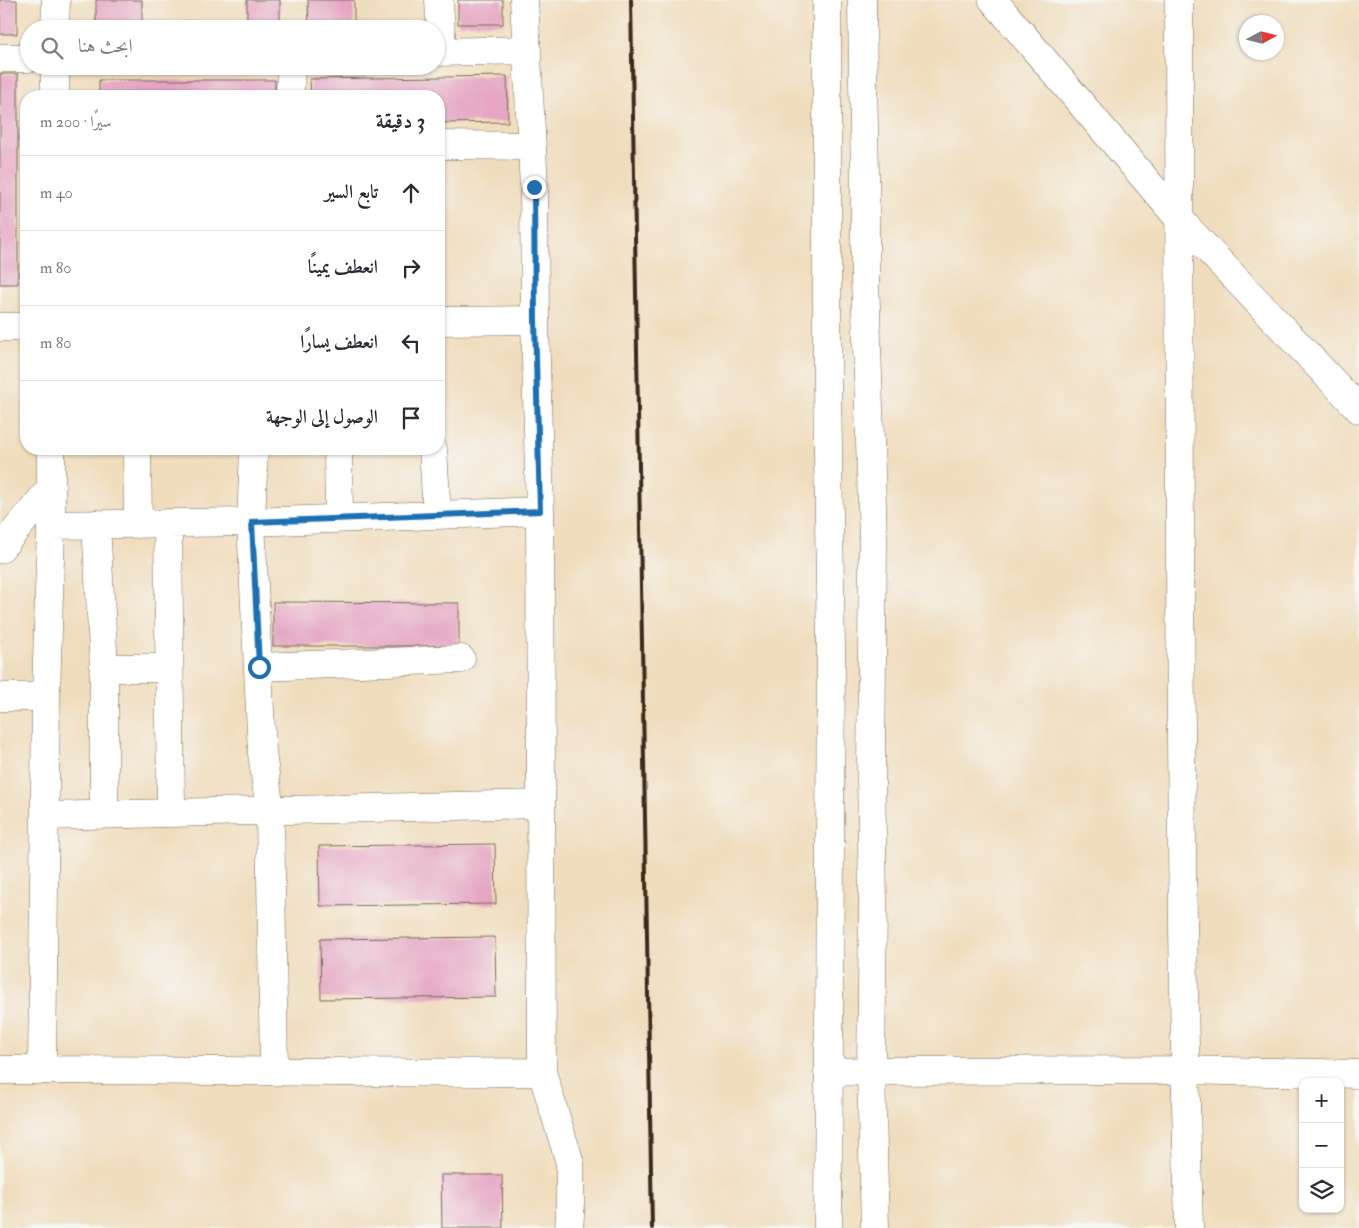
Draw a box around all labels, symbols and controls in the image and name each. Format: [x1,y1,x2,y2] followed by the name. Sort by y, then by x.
[1239,15,1284,60] north arrow
[20,20,445,75] search box
[38,34,66,62] icon: search
[78,34,133,58] text: ابحث هنا
[376,108,425,135] text: 3 دقيقة
[40,112,112,132] text: سيرًا · 200 m
[523,176,546,199] route end
[397,179,425,207] icon: ahead
[324,180,378,204] text: تابع السير
[40,183,73,203] text: 40 m
[397,254,425,282] icon: right
[308,255,378,279] text: انعطف يمينًا
[40,258,72,278] text: 80 m
[397,329,425,357] icon: left
[300,330,378,354] text: انعطف يسارًا
[40,333,72,353] text: 80 m
[397,404,425,432] icon: arrive
[266,405,378,429] text: الوصول إلى الوجهة
[248,656,271,679] route start
[1299,1078,1344,1213] map controls
[1299,1078,1344,1123] button: +
[1299,1123,1344,1168] button: −
[1299,1168,1344,1213] button: layers

